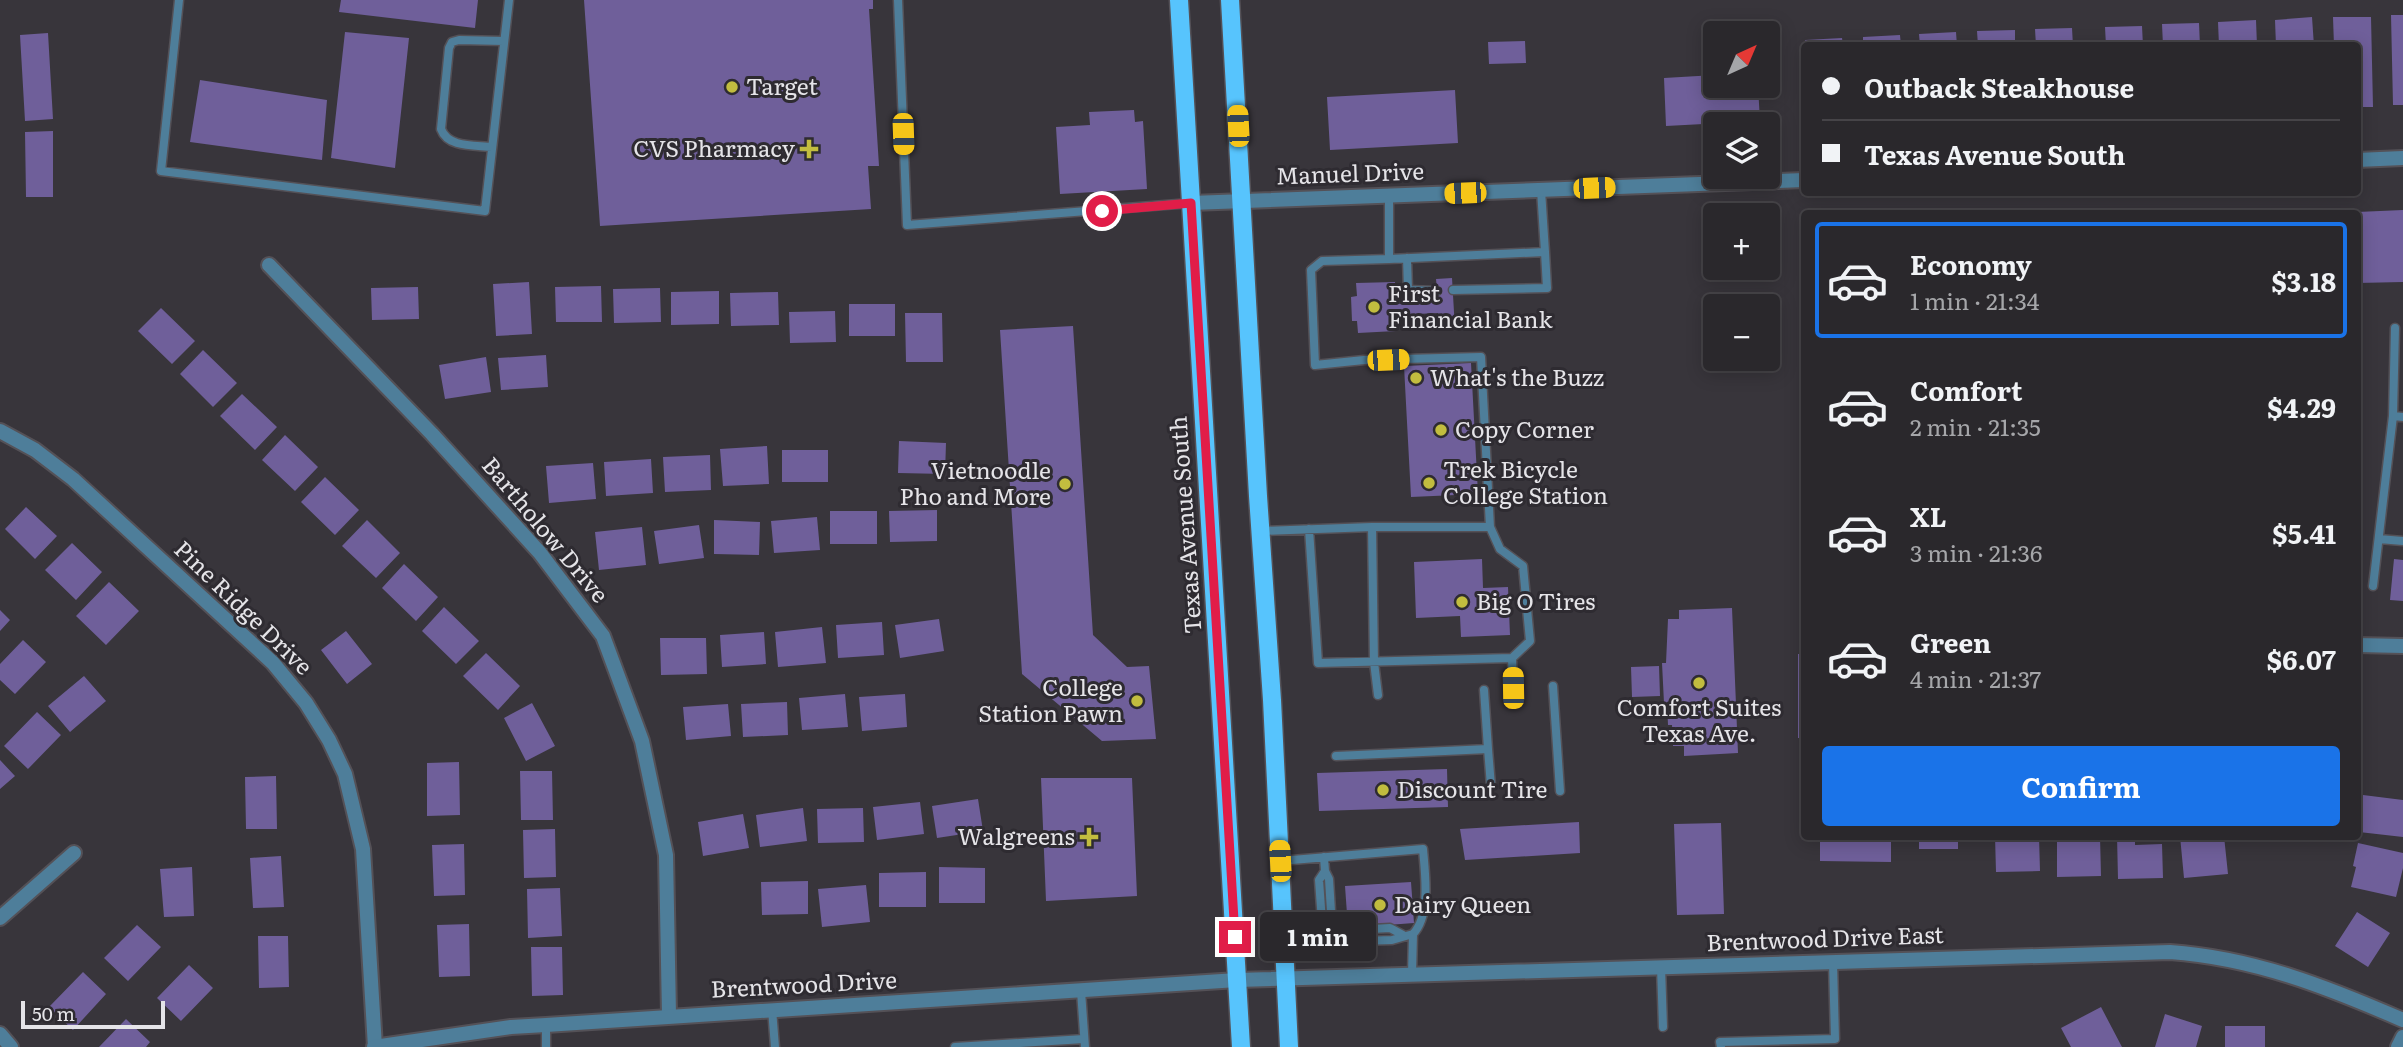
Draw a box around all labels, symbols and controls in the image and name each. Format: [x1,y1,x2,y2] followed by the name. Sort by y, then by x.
[1703,21,1780,98] north arrow
[1703,21,1780,371] map controls
[1864,67,2134,106] text: Outback Steakhouse
[746,68,818,102] place label: Target
[724,79,740,95] marker: Target
[1227,104,1250,148] car
[1703,112,1780,189] button: layers
[892,113,915,155] car
[633,130,796,164] place label: CVS Pharmacy
[1864,134,2126,173] text: Texas Avenue South
[801,141,817,157] marker: CVS Pharmacy
[1275,152,1425,192] street label: Manuel Drive
[1573,177,1616,199] car
[1444,182,1487,204] car
[1086,195,1118,227] route start
[1703,203,1780,280] button: +
[1910,244,2032,283] text: Economy
[1826,249,1889,312] icon: car
[2271,261,2336,300] text: $3.18
[1388,275,1554,335] place label: First Financial Bank
[1910,283,2040,317] text: 1 min · 21:34
[1703,294,1780,371] button: −
[1366,299,1382,315] marker: First Financial Bank
[1367,349,1410,371] car
[1430,359,1604,393] place label: What's the Buzz
[1408,370,1424,386] marker: What's the Buzz
[1910,370,2022,409] text: Comfort
[1826,375,1889,438] icon: car
[2267,387,2336,426] text: $4.29
[1910,409,2041,443] text: 2 min · 21:35
[1455,411,1594,445] place label: Copy Corner
[1159,415,1209,635] street label: Texas Avenue South
[1433,422,1449,438] marker: Copy Corner
[475,448,618,609] street label: Bartholow Drive
[1443,451,1608,511] place label: Trek Bicycle College Station
[900,452,1051,512] place label: Vietnoodle Pho and More
[1421,475,1437,491] marker: Trek Bicycle College Station
[1057,476,1073,492] marker: Vietnoodle Pho and More
[1910,496,1947,535] text: XL
[1826,501,1889,564] icon: car
[2272,513,2336,552] text: $5.41
[168,532,321,682] street label: Pine Ridge Drive
[1910,535,2042,569] text: 3 min · 21:36
[1476,583,1595,617] place label: Big O Tires
[1454,594,1470,610] marker: Big O Tires
[1910,622,1991,661] text: Green
[1826,627,1889,690] icon: car
[2267,639,2336,678] text: $6.07
[1910,661,2041,695] text: 4 min · 21:37
[1503,667,1524,709] car
[978,669,1123,729] place label: College Station Pawn
[1691,675,1707,691] marker: Comfort Suites Texas Ave.
[1617,689,1781,749] place label: Comfort Suites Texas Ave.
[1129,693,1145,709] marker: College Station Pawn
[1822,746,2340,826] button: Confirm
[1397,771,1547,805] place label: Discount Tire
[1375,782,1391,798] marker: Discount Tire
[958,818,1075,852] place label: Walgreens
[1081,829,1097,845] marker: Walgreens
[1269,839,1292,883] car
[1394,886,1531,920] place label: Dairy Queen
[1372,897,1388,913] marker: Dairy Queen
[1260,912,1375,962] callout: 1 min
[1706,916,1945,958] street label: Brentwood Drive East
[1287,919,1349,953] text: 1 min
[1219,921,1251,953] route end
[710,961,898,1005] street label: Brentwood Drive
[21,998,164,1030] scale bar
[32,999,75,1027] text: 50 m

